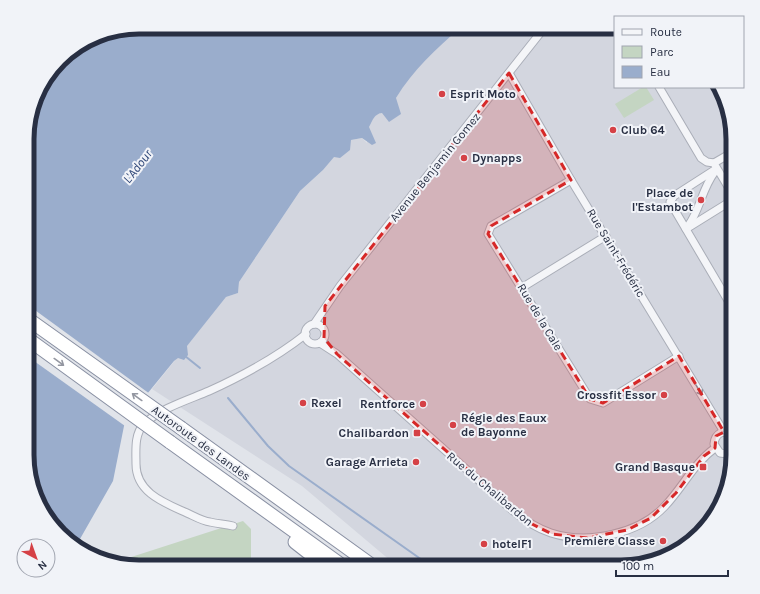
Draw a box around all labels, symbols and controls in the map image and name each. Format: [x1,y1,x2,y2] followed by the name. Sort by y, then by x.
[614,16,744,88] legend
[650,25,682,39] text: Route
[650,45,674,59] text: Parc
[650,65,671,79] text: Eau
[450,87,516,101] place label: Esprit Moto
[437,89,447,99] marker: Esprit Moto
[387,110,483,224] street label: Avenue Benjamin Gomez
[621,123,665,137] place label: Club 64
[608,125,618,135] marker: Club 64
[120,146,156,186] water label: L'Adour
[472,151,522,165] place label: Dynapps
[459,153,469,163] marker: Dynapps
[632,186,693,214] place label: Place de l'Estambot
[696,195,706,205] marker: Place de l'Estambot
[584,206,648,300] street label: Rue Saint-Frédéric
[514,281,566,353] street label: Rue de la Cale
[54,358,65,366] one-way arrow
[695,384,703,396] one-way arrow
[577,388,656,402] place label: Crossfit Essor
[659,390,669,400] marker: Crossfit Essor
[132,393,143,401] one-way arrow
[311,396,342,410] place label: Rexel
[360,397,415,411] place label: Rentforce
[298,398,308,408] marker: Rexel
[418,399,428,409] marker: Rentforce
[149,403,253,483] street label: Autoroute des Landes
[461,411,547,439] place label: Régie des Eaux de Bayonne
[448,420,458,430] marker: Régie des Eaux de Bayonne
[339,426,409,440] place label: Chalibardon
[412,428,422,438] marker: Chalibardon
[444,449,536,529] street label: Rue du Chalibardon
[326,455,408,469] place label: Garage Arrieta
[411,457,421,467] marker: Garage Arrieta
[615,460,695,474] place label: Grand Basque
[698,462,708,472] marker: Grand Basque
[564,534,655,548] place label: Première Classe
[658,536,668,546] marker: Première Classe
[492,537,532,551] place label: hotelF1
[16,538,56,578] north arrow
[479,539,489,549] marker: hotelF1
[616,552,728,578] scale bar
[35,558,49,573] text: N
[622,559,654,573] text: 100 m

